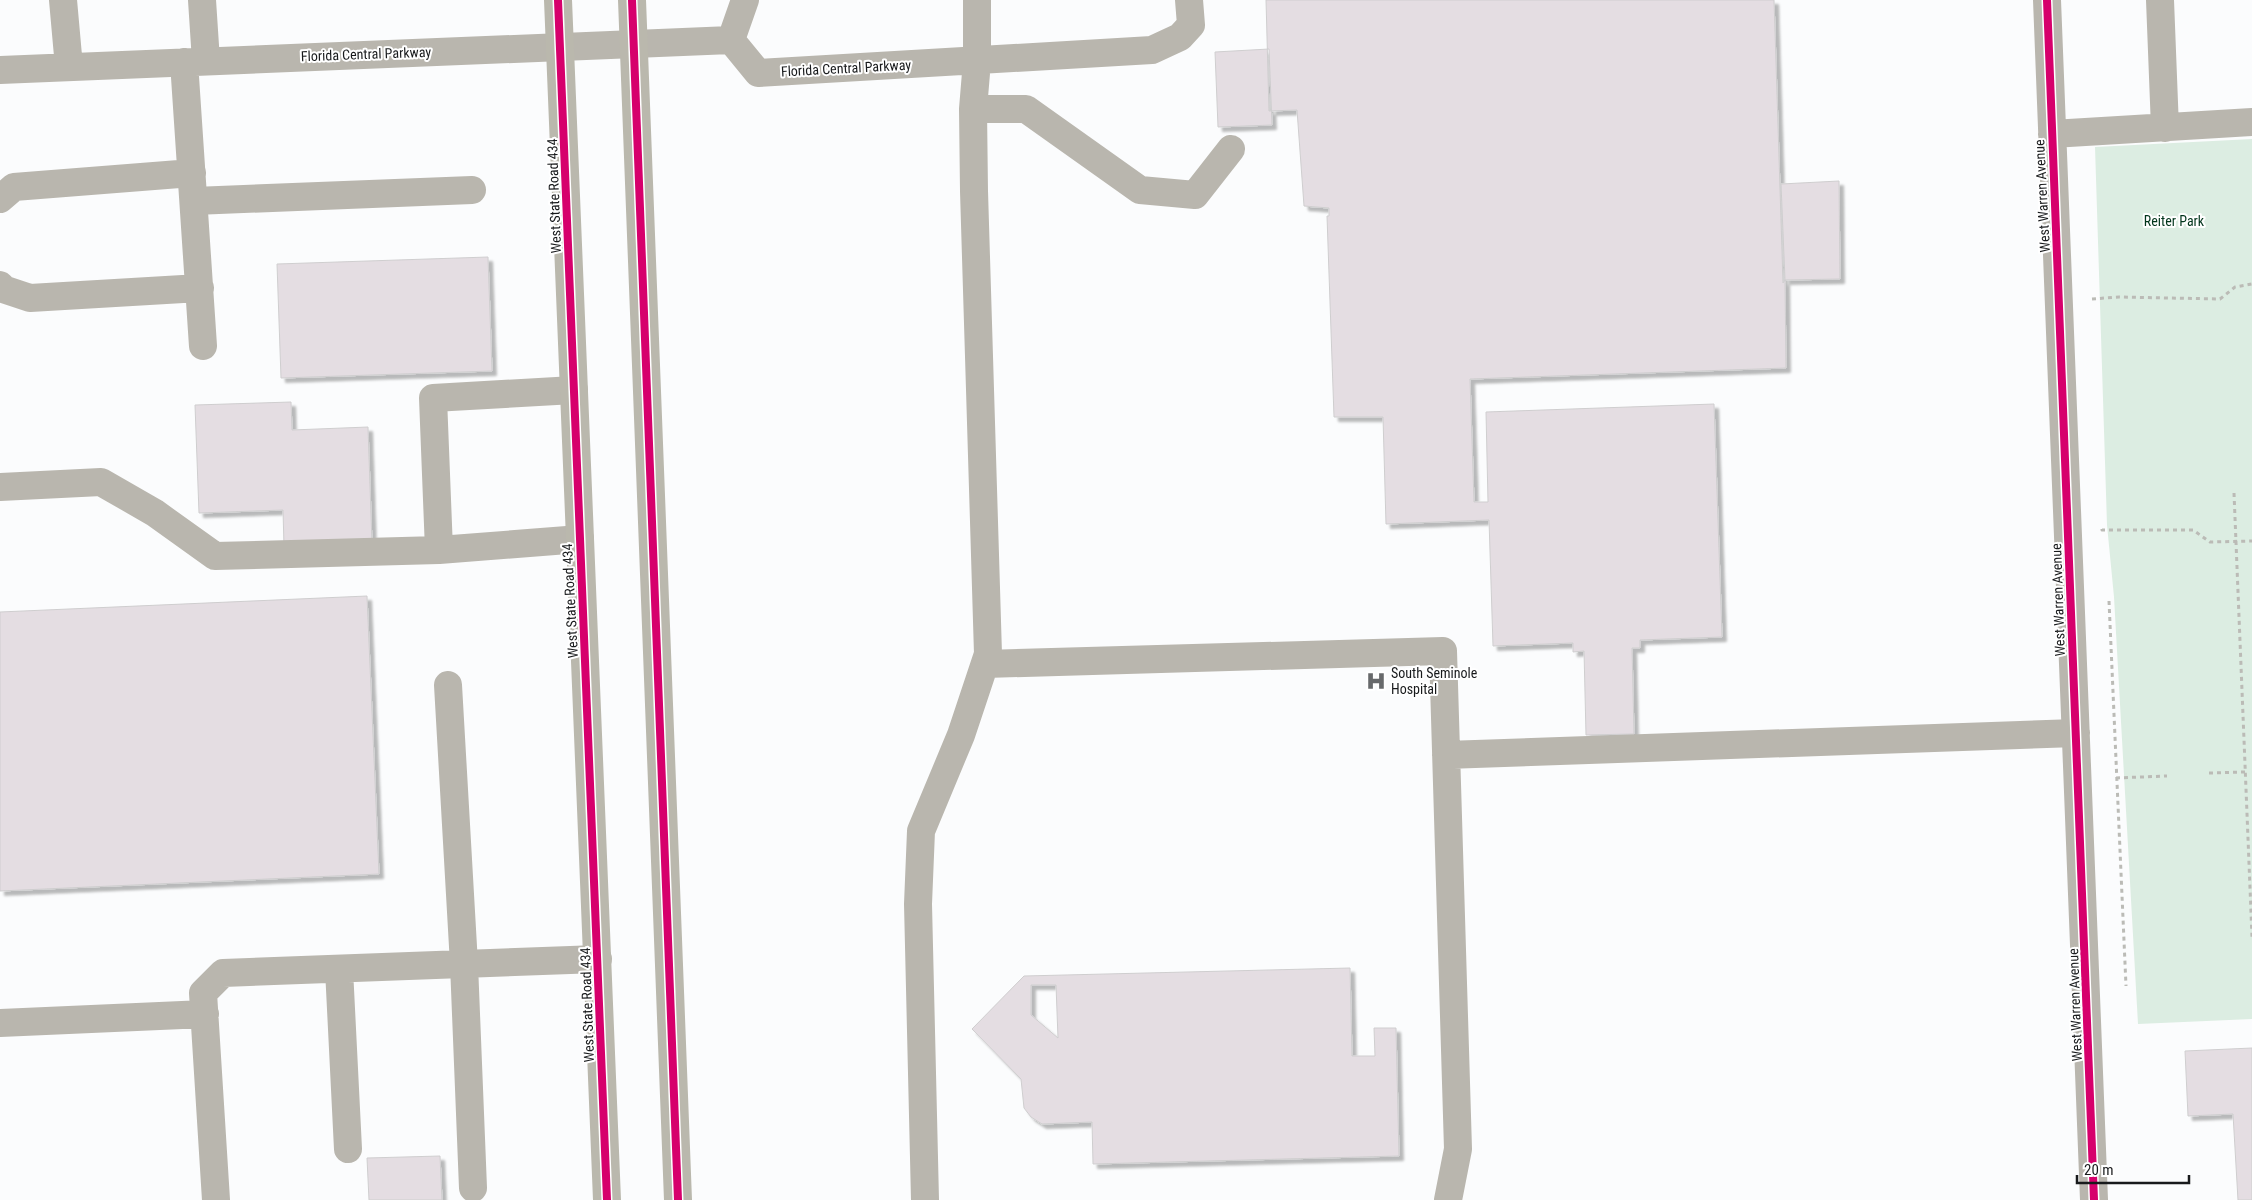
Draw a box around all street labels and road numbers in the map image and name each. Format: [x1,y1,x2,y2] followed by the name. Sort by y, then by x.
[301,44,432,64] street label: Florida Central Parkway
[780,57,912,79] street label: Florida Central Parkway
[544,138,564,254] street label: West State Road 434
[2031,139,2053,253] street label: West Warren Avenue
[559,543,581,659] street label: West State Road 434
[2048,543,2068,657] street label: West Warren Avenue
[577,947,597,1063] street label: West State Road 434
[2065,948,2085,1062] street label: West Warren Avenue

